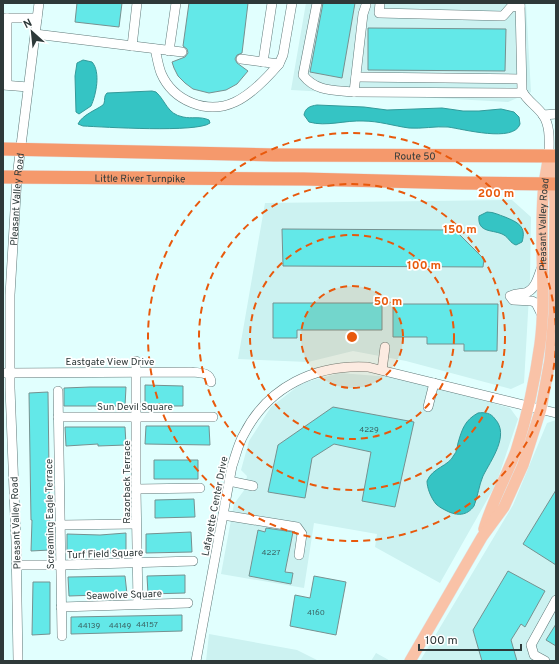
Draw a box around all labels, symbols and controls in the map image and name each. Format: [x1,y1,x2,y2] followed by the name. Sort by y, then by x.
[12,12,52,52] north arrow
[21,16,35,32] text: N
[394,150,436,164] street label: Route 50
[8,152,28,246] street label: Pleasant Valley Road
[95,173,185,186] street label: Little River Turnpike
[537,177,553,271] street label: Pleasant Valley Road
[478,186,514,202] text: 200 m
[443,222,477,238] text: 150 m
[407,258,441,274] text: 100 m
[374,294,402,310] text: 50 m
[345,330,359,344] centre of rings
[66,356,154,369] street label: Eastgate View Drive
[97,401,173,414] street label: Sun Devil Square
[359,425,379,435] house number: 4229
[121,440,134,524] street label: Razorback Terrace
[199,455,232,557] street label: Lafayette Center Drive
[43,459,58,569] street label: Screaming Eagle Terrace
[8,476,25,570] street label: Pleasant Valley Road
[67,547,143,562] street label: Turf Field Square
[262,548,280,558] house number: 4227
[86,588,162,603] street label: Seawolve Square
[307,608,325,618] house number: 4160
[136,620,158,630] house number: 44157
[78,621,100,631] house number: 44139
[109,621,131,631] house number: 44149
[419,626,521,652] scale bar
[425,633,458,649] text: 100 m

